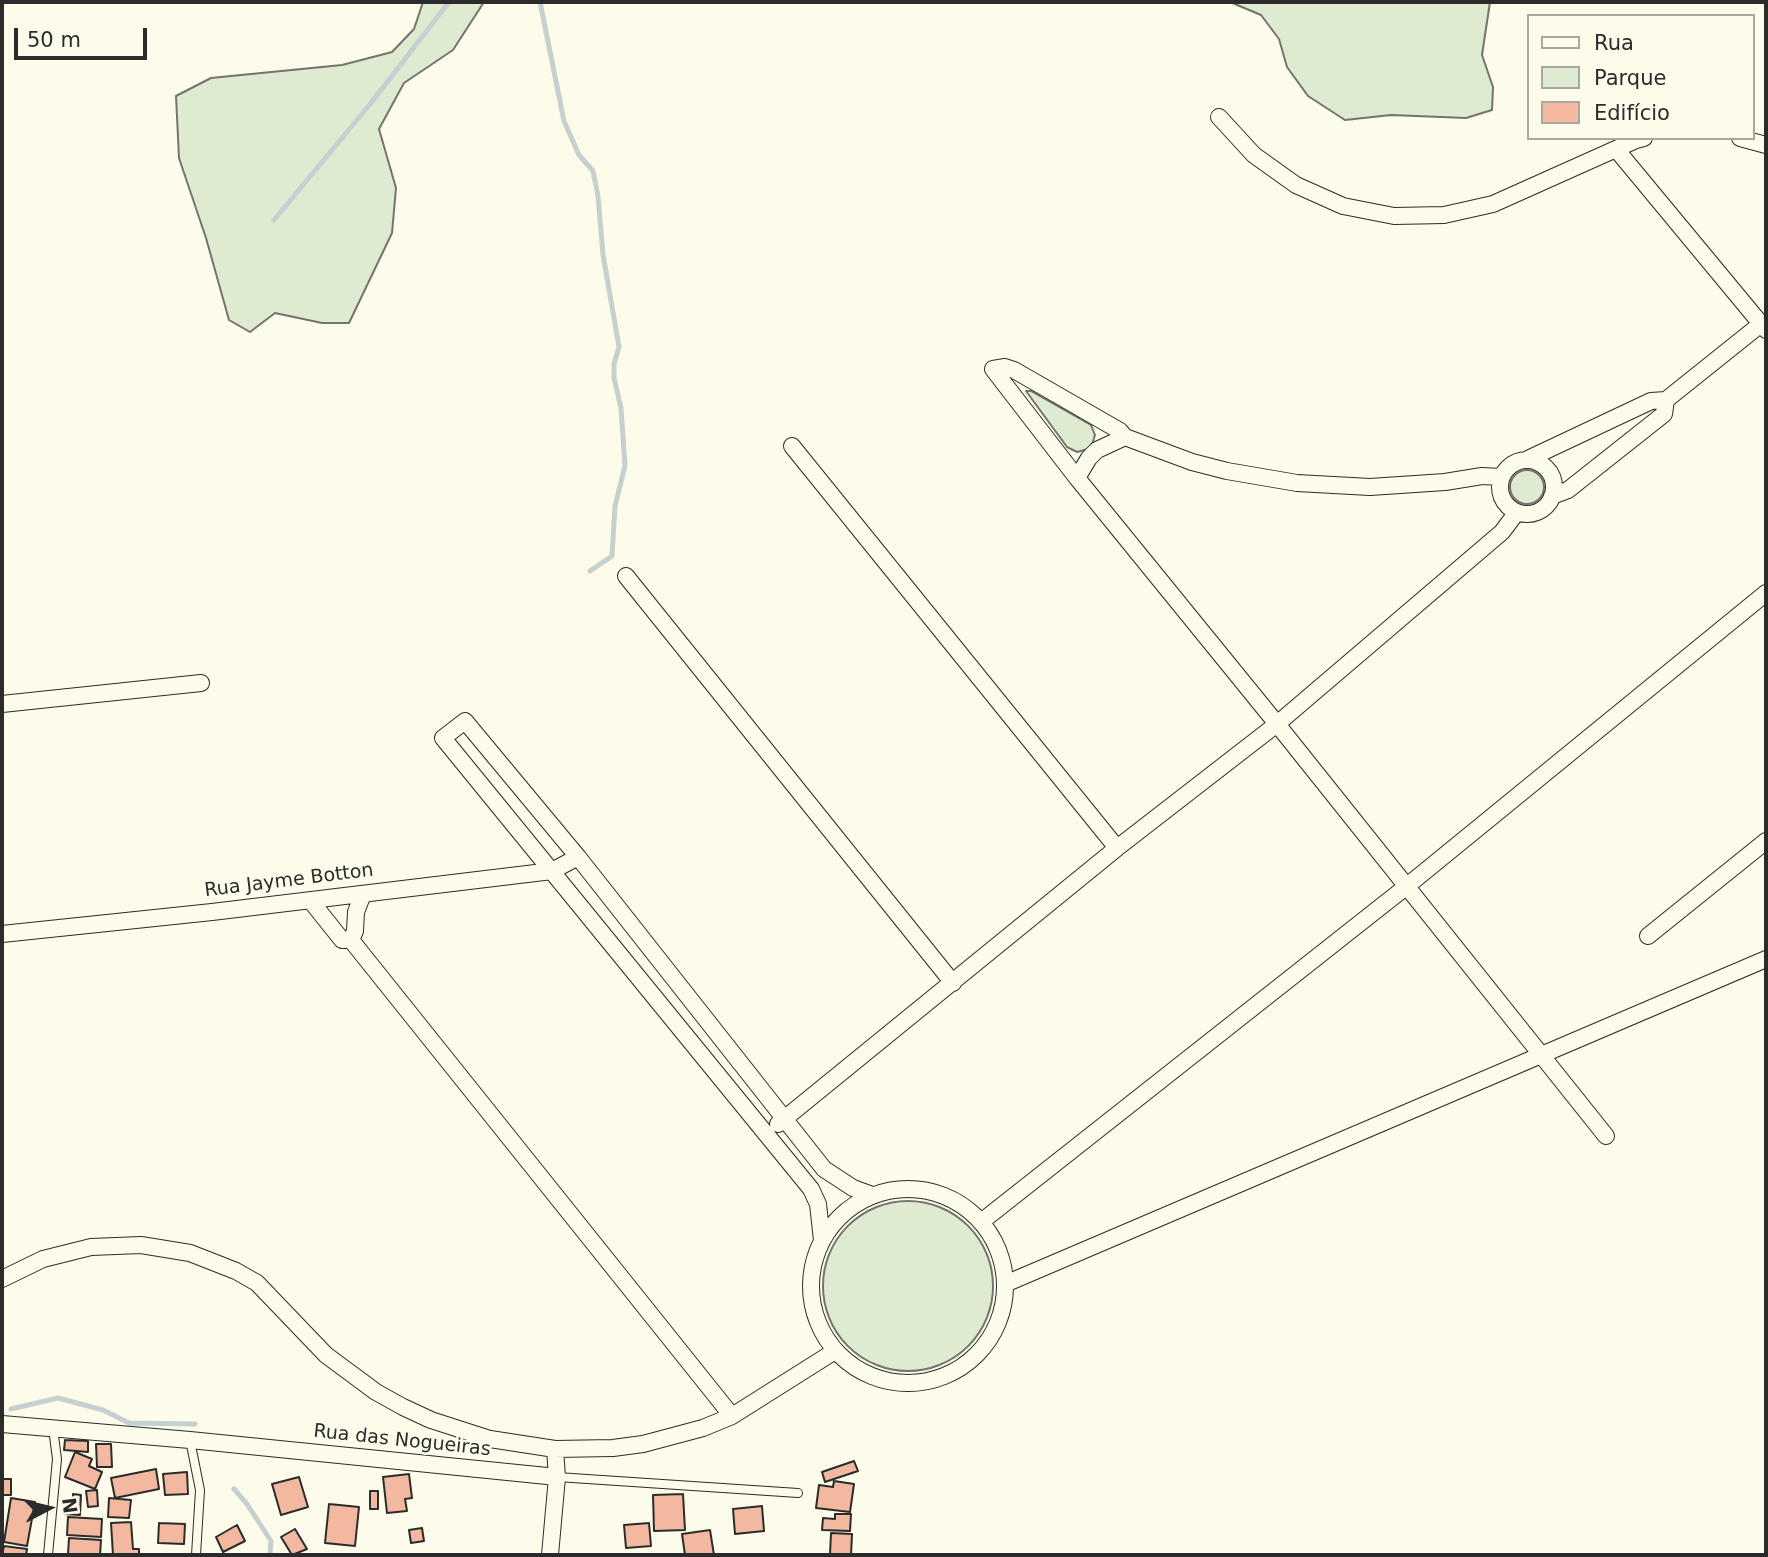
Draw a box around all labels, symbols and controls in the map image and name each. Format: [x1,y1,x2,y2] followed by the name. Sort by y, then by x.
[18,14,150,58] scale bar
[1526,14,1754,140] legend
[27,28,81,52] text: 50 m
[1594,31,1634,55] text: Rua
[1594,66,1666,90] text: Parque
[1594,101,1670,125] text: Edifício
[203,859,375,903] street label: Rua Jayme Botton
[312,1420,492,1462] street label: Rua das Nogueiras
[14,1473,84,1543] north arrow
[58,1496,82,1515] text: N

